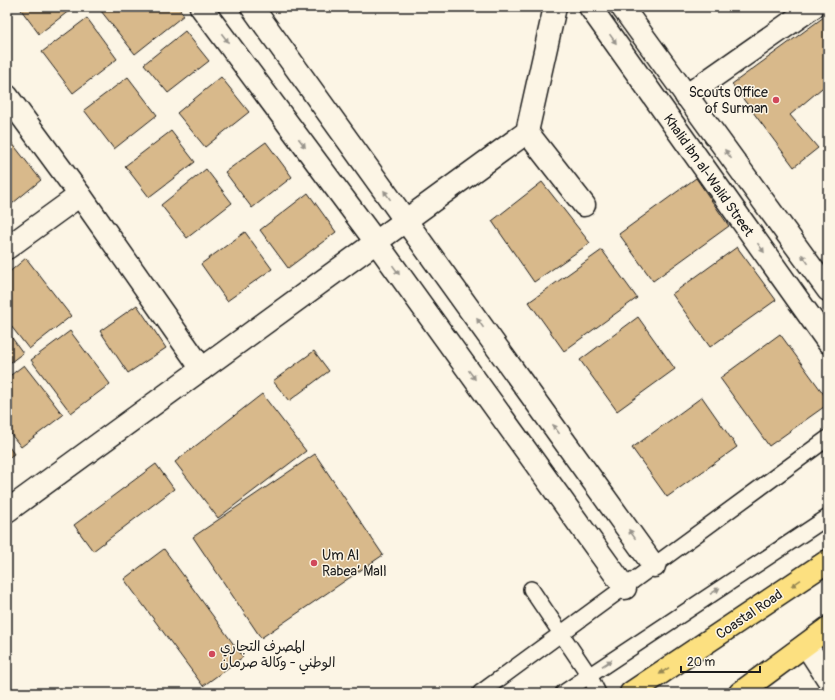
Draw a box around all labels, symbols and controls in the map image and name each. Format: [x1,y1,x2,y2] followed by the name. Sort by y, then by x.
[220,33,229,44] one-way arrow
[609,34,617,44] one-way arrow
[689,84,768,117] place label: Scouts Office of Surman
[771,95,781,105] marker: Scouts Office of Surman
[660,111,757,240] street label: Khalid ibn al-Walid Street
[298,137,306,148] one-way arrow
[724,149,732,159] one-way arrow
[384,190,392,200] one-way arrow
[756,243,764,253] one-way arrow
[801,254,809,264] one-way arrow
[392,265,400,275] one-way arrow
[476,318,484,329] one-way arrow
[468,370,476,381] one-way arrow
[552,423,560,434] one-way arrow
[628,529,636,540] one-way arrow
[322,547,387,580] place label: Um Al Rabea’ Mall
[309,558,319,568] marker: Um Al Rabea’ Mall
[790,579,801,587] one-way arrow
[713,586,786,643] street label: Coastal Road
[709,588,721,595] one-way arrow
[220,638,335,675] place label: المصرف التجاري الوطني - وكالة صرمان
[681,648,760,674] scale bar
[207,649,217,659] marker: المصرف التجاري الوطني - وكالة صرمان
[687,655,716,670] text: 20 m
[601,659,612,667] one-way arrow
[659,667,670,674] one-way arrow

